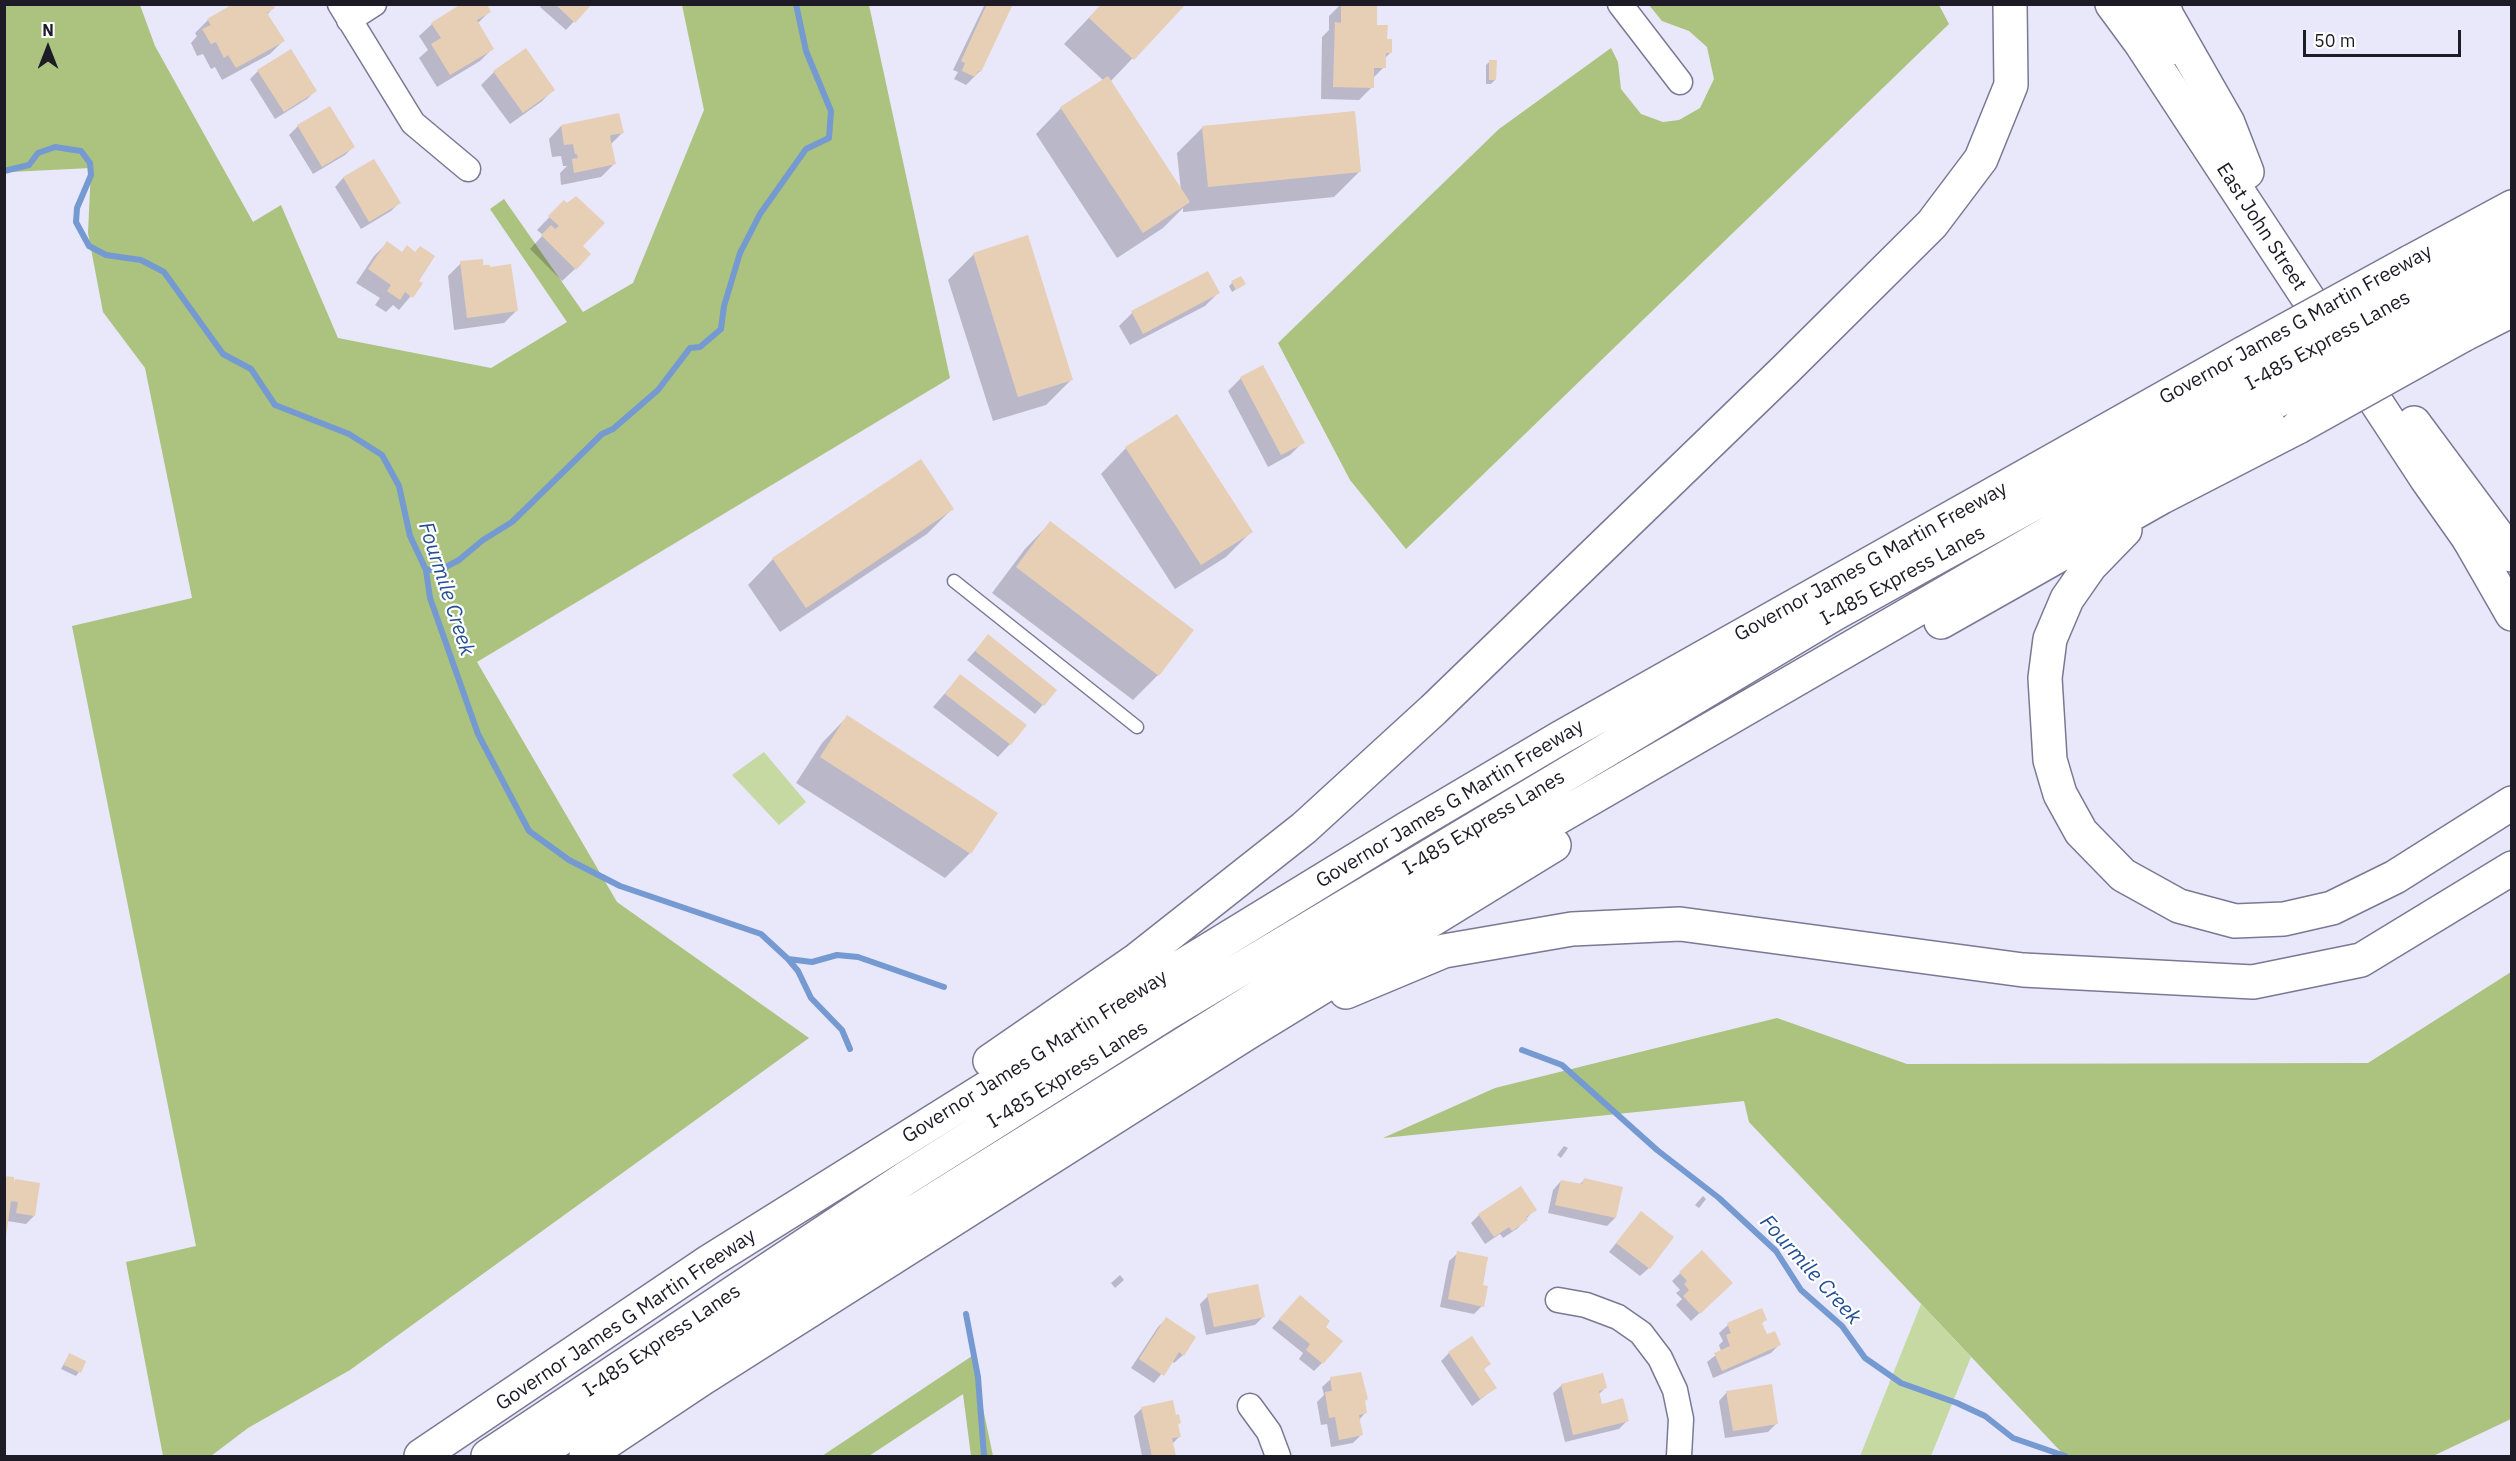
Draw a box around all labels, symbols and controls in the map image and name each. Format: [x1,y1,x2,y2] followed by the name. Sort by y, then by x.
[18,18,78,78] north arrow
[2306,18,2464,56] scale bar
[42,20,54,40] text: N
[2314,29,2356,52] text: 50 m
[2211,159,2311,295] street label: East John Street
[2155,240,2437,410] street label: Governor James G Martin Freeway
[2241,286,2415,396] street label: I-485 Express Lanes
[1730,477,2012,647] street label: Governor James G Martin Freeway
[413,519,479,659] water label: Fourmile Creek
[1816,521,1990,631] street label: I-485 Express Lanes
[1312,714,1588,894] street label: Governor James G Martin Freeway
[1399,765,1569,881] street label: I-485 Express Lanes
[898,965,1172,1149] street label: Governor James G Martin Freeway
[983,1016,1153,1134] street label: I-485 Express Lanes
[1754,1210,1866,1330] water label: Fourmile Creek
[492,1224,760,1416] street label: Governor James G Martin Freeway
[579,1279,745,1403] street label: I-485 Express Lanes

